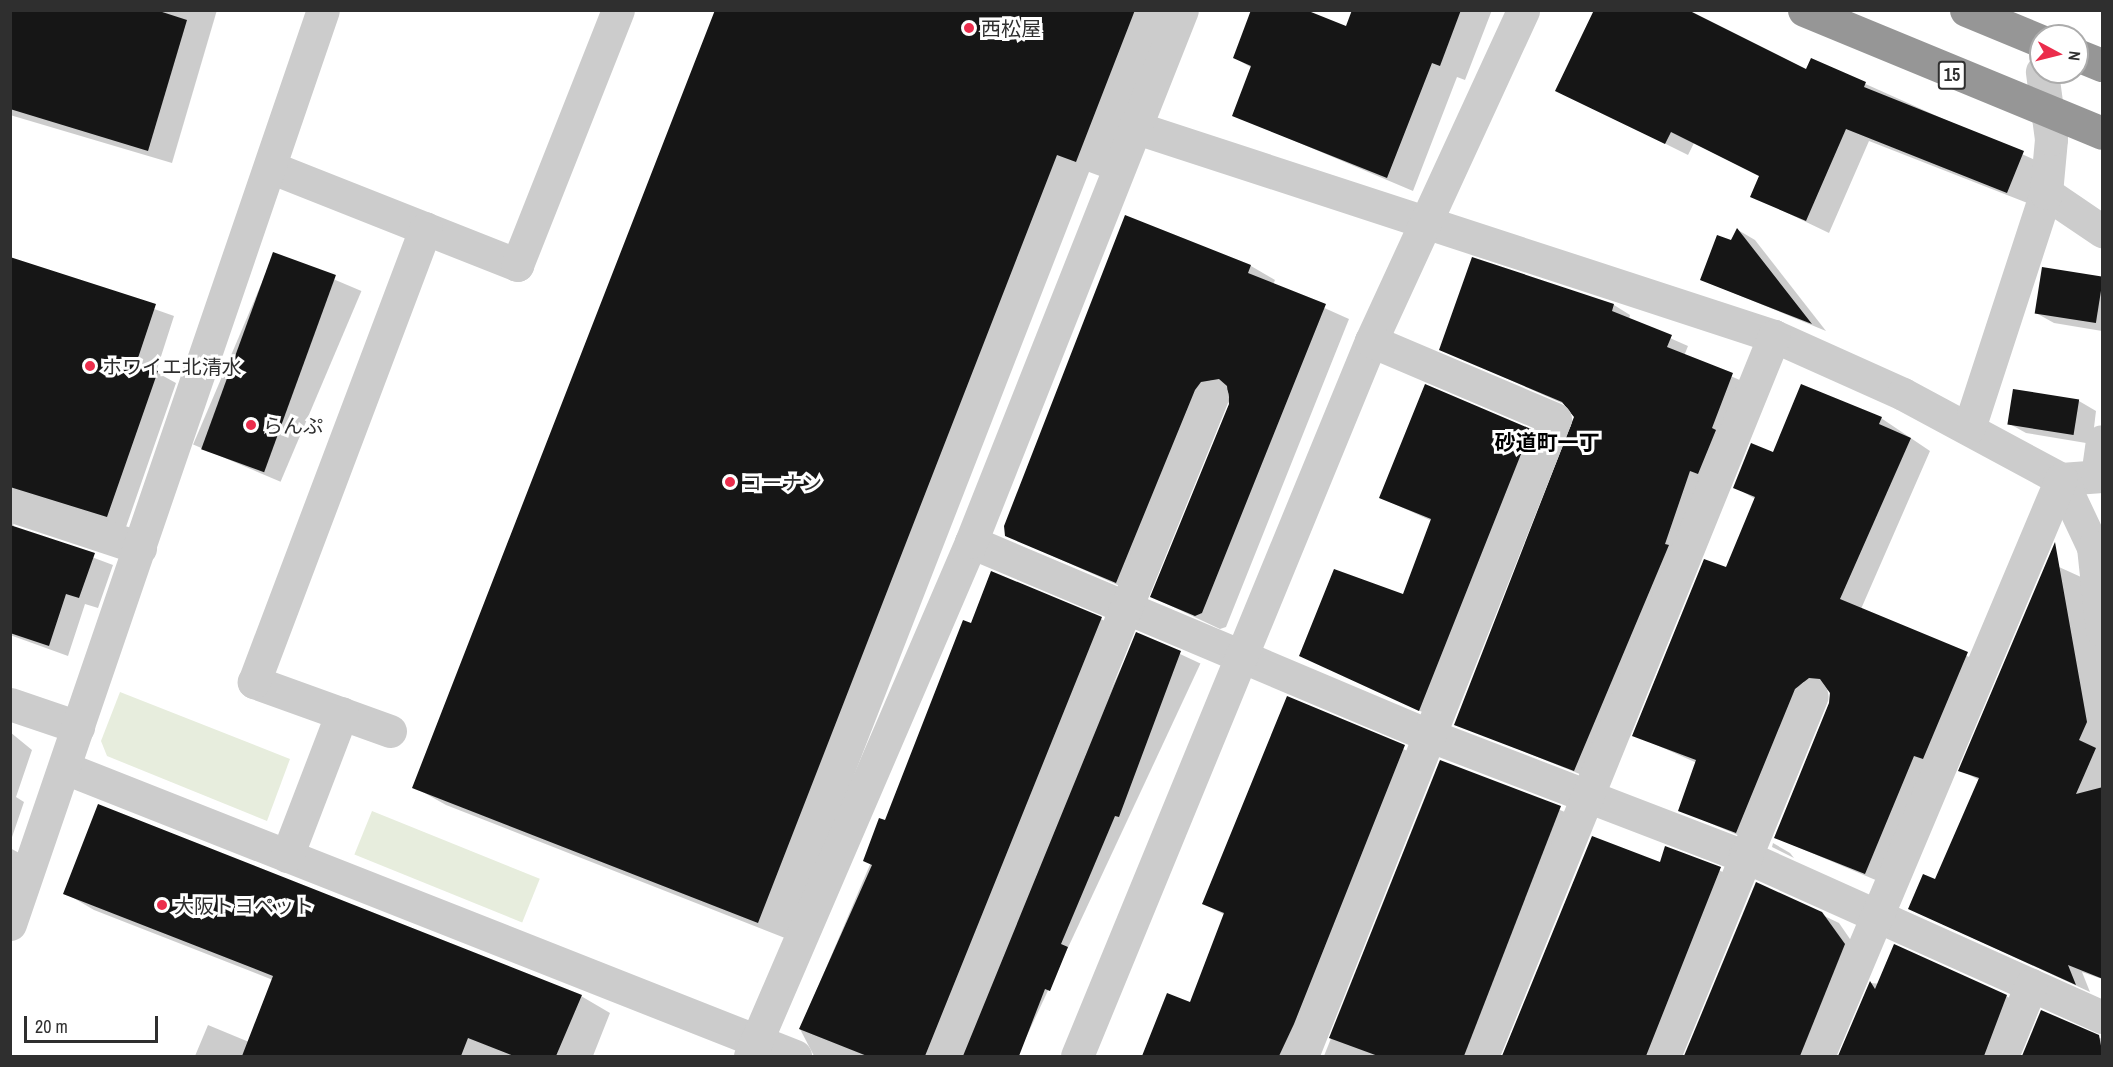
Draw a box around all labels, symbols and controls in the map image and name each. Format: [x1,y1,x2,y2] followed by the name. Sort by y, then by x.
[981,16,1041,40] place label: 西松屋
[962,21,976,35] marker: 西松屋
[2029,24,2089,84] north arrow
[2063,50,2086,62] text: N
[1937,60,1967,90] road number: 15
[102,354,242,378] place label: ホワイエ北清水
[83,359,97,373] marker: ホワイエ北清水
[263,413,323,437] place label: らんぷ
[244,418,258,432] marker: らんぷ
[1495,430,1599,456] district label: 砂道町一丁
[742,470,822,494] place label: コーナン
[723,475,737,489] marker: コーナン
[174,893,314,917] place label: 大阪トヨペット
[155,898,169,912] marker: 大阪トヨペット
[27,1004,160,1042] scale bar
[35,1014,68,1039] text: 20 m

